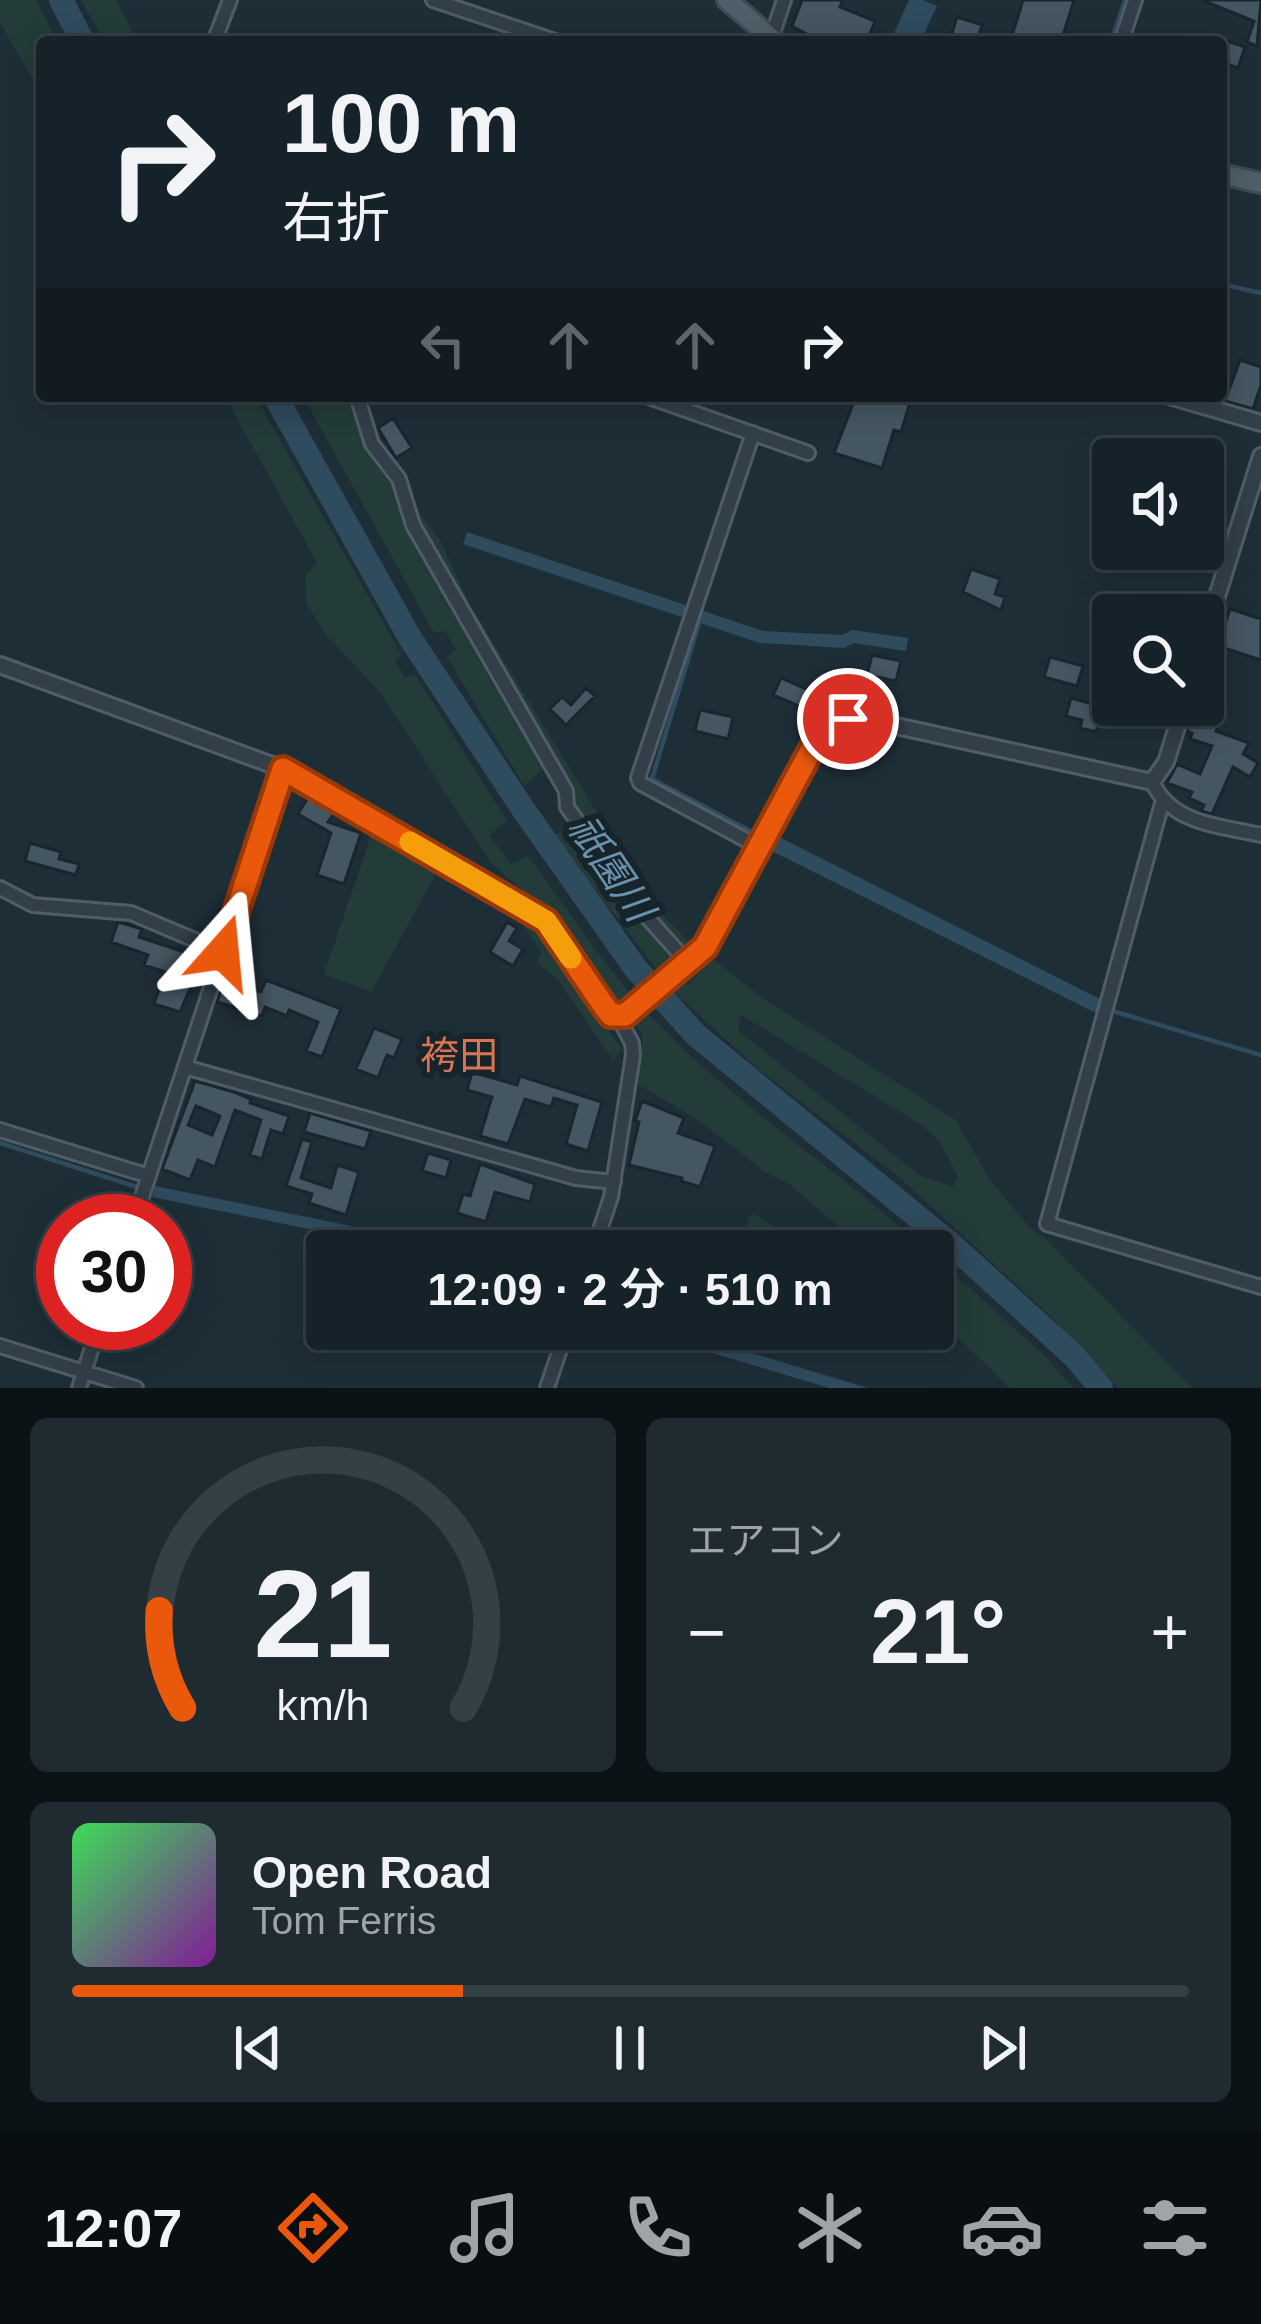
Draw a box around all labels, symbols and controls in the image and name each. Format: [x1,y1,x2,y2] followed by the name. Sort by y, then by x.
[282,76,520,170] text: 100 m
[84,84,240,240] icon: right
[282,188,390,248] text: 右折
[410,312,476,378] icon: left
[536,312,602,378] icon: ahead
[662,312,728,378] icon: ahead
[788,312,854,378] icon: right
[1092,438,1224,726] map controls
[1092,438,1224,570] button: sound
[1092,594,1224,726] button: search
[797,668,899,770] pin
[815,686,881,752] icon: arrive
[560,807,664,932] water label: 祇園川
[160,889,286,1015] position arrow
[420,1034,498,1077] district label: 袴田
[36,1194,192,1350] speed limit sign: 30
[427,1264,833,1315] text: 12:09 · 2 分 · 510 m
[688,1519,844,1562] text: エアコン
[253,1544,392,1683] text: 21
[870,1582,1006,1682] text: 21°
[688,1595,726,1669] text: −
[1150,1595,1189,1669] text: +
[276,1681,369,1729] text: km/h
[252,1847,492,1898] text: Open Road
[252,1899,436,1942] text: Tom Ferris
[225,2015,291,2081] icon: previous
[597,2015,663,2081] icon: pause
[970,2015,1036,2081] icon: next
[271,2186,355,2270] icon: directions
[443,2186,527,2270] icon: music
[616,2186,700,2270] icon: phone
[788,2186,872,2270] icon: climate
[960,2186,1044,2270] icon: car
[1133,2186,1217,2270] icon: filters
[44,2198,182,2258] text: 12:07

